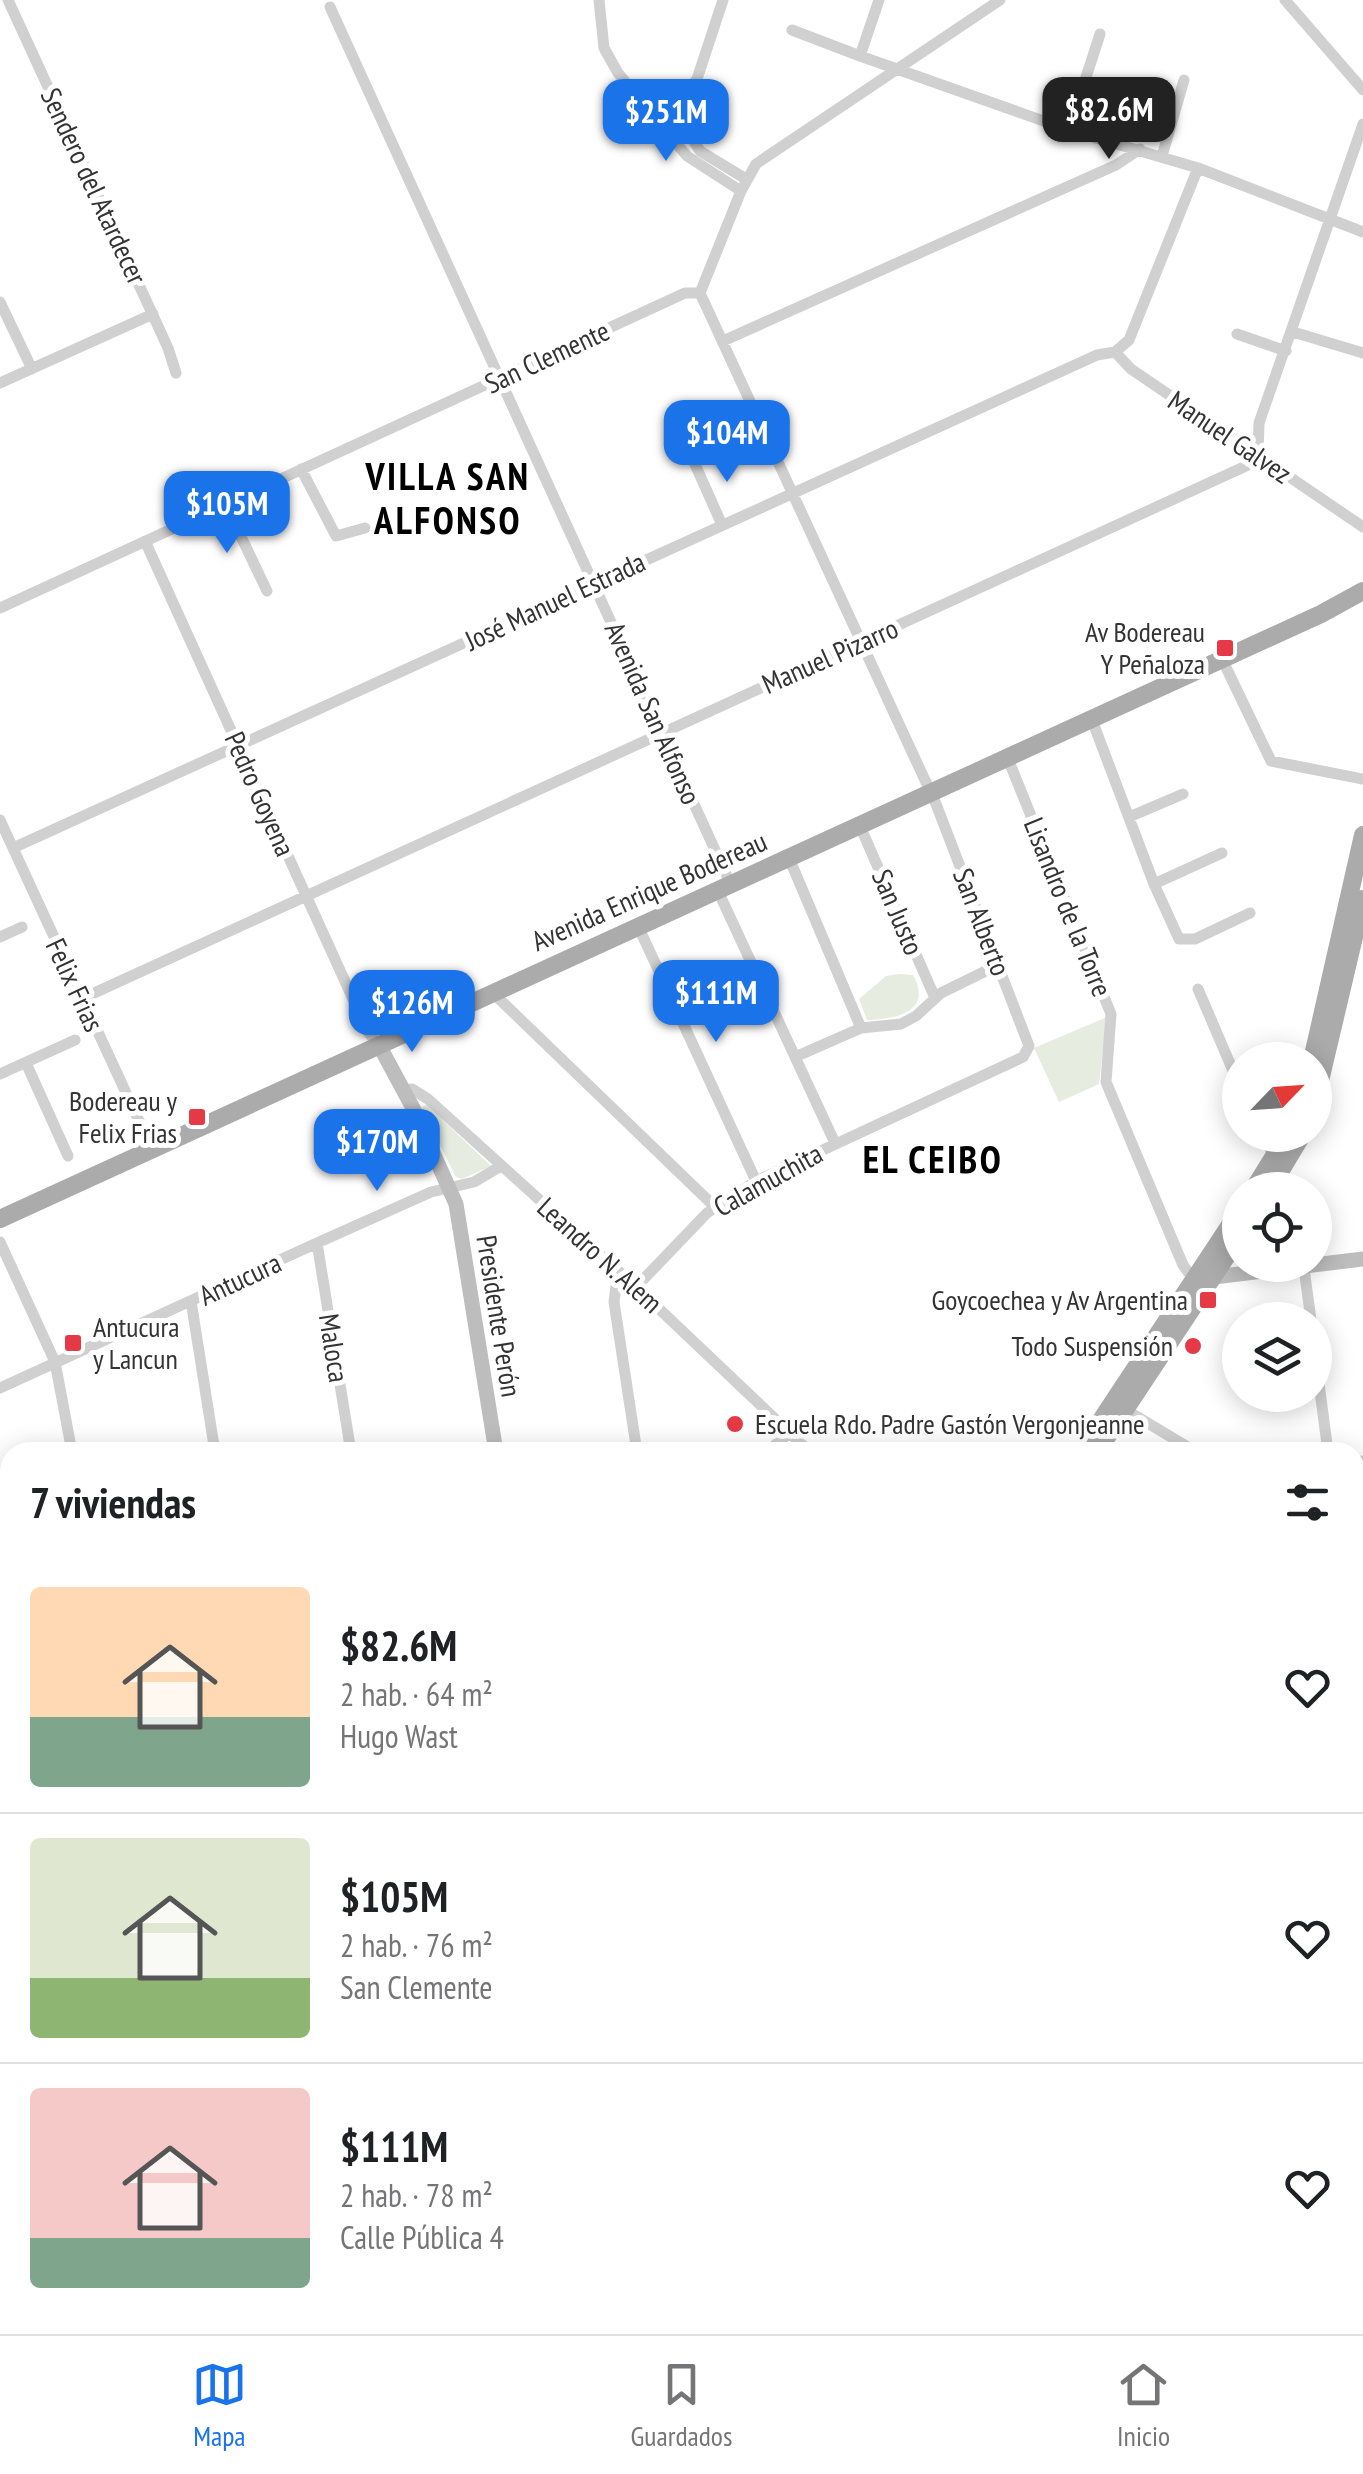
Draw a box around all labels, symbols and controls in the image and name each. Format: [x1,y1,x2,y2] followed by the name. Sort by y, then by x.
[1028,77,1190,162] pin: $82.6M
[596,79,736,164] pin: $251M
[33,82,156,290] street label: Sendero del Atardecer
[1064,88,1154,130] text: $82.6M
[625,90,707,132] text: $251M
[478,312,615,402] street label: San Clemente
[1161,382,1299,491] street label: Manuel Galvez
[657,400,797,485] pin: $104M
[686,411,768,453] text: $104M
[364,451,531,544] district label: VILLA SAN ALFONSO
[157,471,297,556] pin: $105M
[186,482,268,524] text: $105M
[458,543,651,659] street label: José Manuel Estrada
[756,609,904,702] street label: Manuel Pizarro
[1085,613,1205,682] place label: Av Bodereau Y Peñaloza
[597,616,710,810] street label: Avenida San Alfonso
[1214,637,1236,659] marker: Av Bodereau Y Peñaloza
[217,726,304,862] street label: Pedro Goyena
[1016,812,1121,1002] street label: Lisandro de la Torre
[525,822,772,959] street label: Avenida Enrique Bodereau
[864,863,933,960] street label: San Justo
[945,863,1020,981] street label: San Alberto
[38,932,113,1037] street label: Felix Frias
[646,960,786,1045] pin: $111M
[342,970,482,1055] pin: $126M
[675,971,757,1013] text: $111M
[371,981,453,1023] text: $126M
[1222,1042,1332,1152] north arrow
[1222,1042,1332,1412] map controls
[69,1082,177,1151] place label: Bodereau y Felix Frias
[186,1106,208,1128] marker: Bodereau y Felix Frias
[307,1109,447,1194] pin: $170M
[336,1120,418,1162] text: $170M
[863,1134,1003,1183] district label: EL CEIBO
[707,1135,829,1225] street label: Calamuchita
[1222,1172,1332,1282] button: locate
[530,1189,671,1321] street label: Leandro N. Alem
[468,1233,531,1399] street label: Presidente Perón
[193,1244,287,1314] street label: Antucura
[931,1281,1188,1318] place label: Goycoechea y Av Argentina
[1197,1289,1219,1311] marker: Goycoechea y Av Argentina
[1222,1302,1332,1412] button: layers
[93,1308,179,1377] place label: Antucura y Lancun
[311,1311,358,1385] street label: Maloca
[1012,1327,1173,1364] place label: Todo Suspensión
[62,1332,84,1354] marker: Antucura y Lancun
[1182,1335,1204,1357] marker: Todo Suspensión
[755,1405,1145,1442] place label: Escuela Rdo. Padre Gastón Vergonjeanne
[724,1413,746,1435] marker: Escuela Rdo. Padre Gastón Vergonjeanne
[30,1475,196,1530] text: 7 viviendas
[1280,1475,1335,1530] icon: filters
[340,1618,457,1673] text: $82.6M
[110,1627,230,1747] icon: home
[1280,1660,1335,1715] icon: heart
[340,1673,493,1715] text: 2 hab. · 64 m²
[340,1715,458,1757] text: Hugo Wast
[340,1869,448,1924] text: $105M
[110,1878,230,1998] icon: home
[1280,1911,1335,1966] icon: heart
[340,1924,493,1966] text: 2 hab. · 76 m²
[340,1966,493,2008] text: San Clemente
[340,2119,448,2174] text: $111M
[110,2128,230,2248] icon: home
[1280,2161,1335,2216] icon: heart
[340,2174,493,2216] text: 2 hab. · 78 m²
[340,2216,504,2258] text: Calle Pública 4
[192,2357,247,2454] tab: Mapa
[631,2357,732,2454] tab: Guardados
[1116,2357,1171,2454] tab: Inicio

